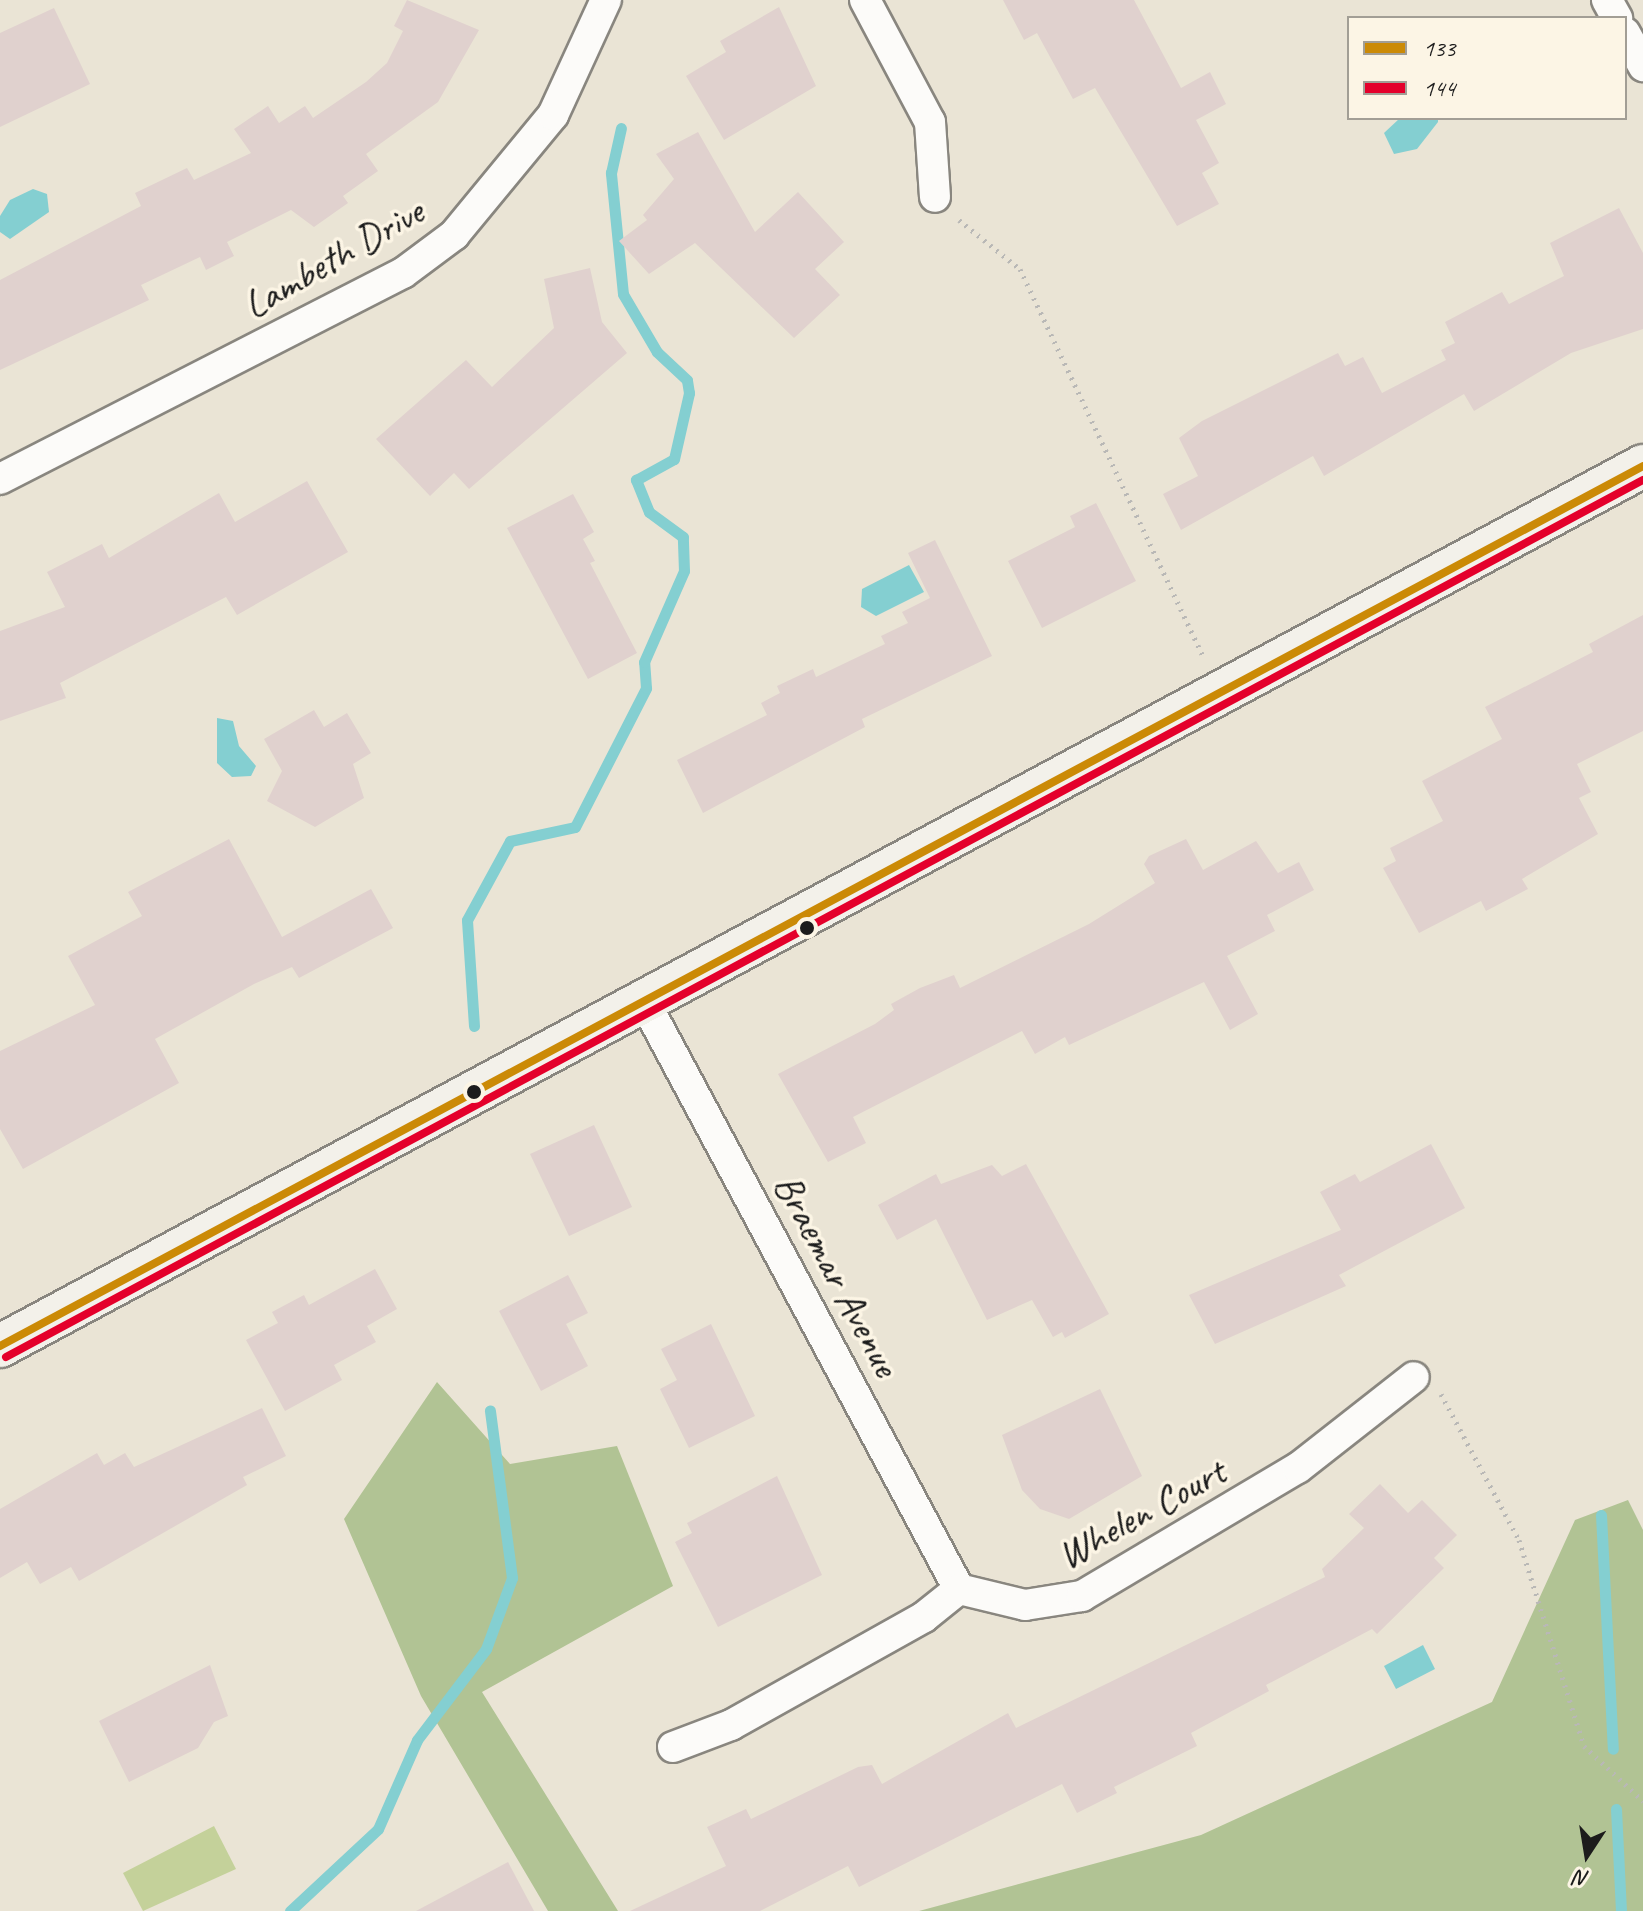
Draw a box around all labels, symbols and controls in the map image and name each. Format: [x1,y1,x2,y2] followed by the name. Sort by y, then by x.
[1347,16,1627,120] legend
[1423,33,1455,63] text: 133
[1423,73,1455,103] text: 144
[234,187,432,329] street label: Lambeth Drive
[799,920,815,936] unlabelled marker
[466,1084,482,1100] unlabelled marker
[764,1166,910,1384] street label: Braemar Avenue
[1049,1447,1233,1579] street label: Whelen Court
[1547,1815,1627,1895] north arrow
[1572,1863,1592,1894] text: N

